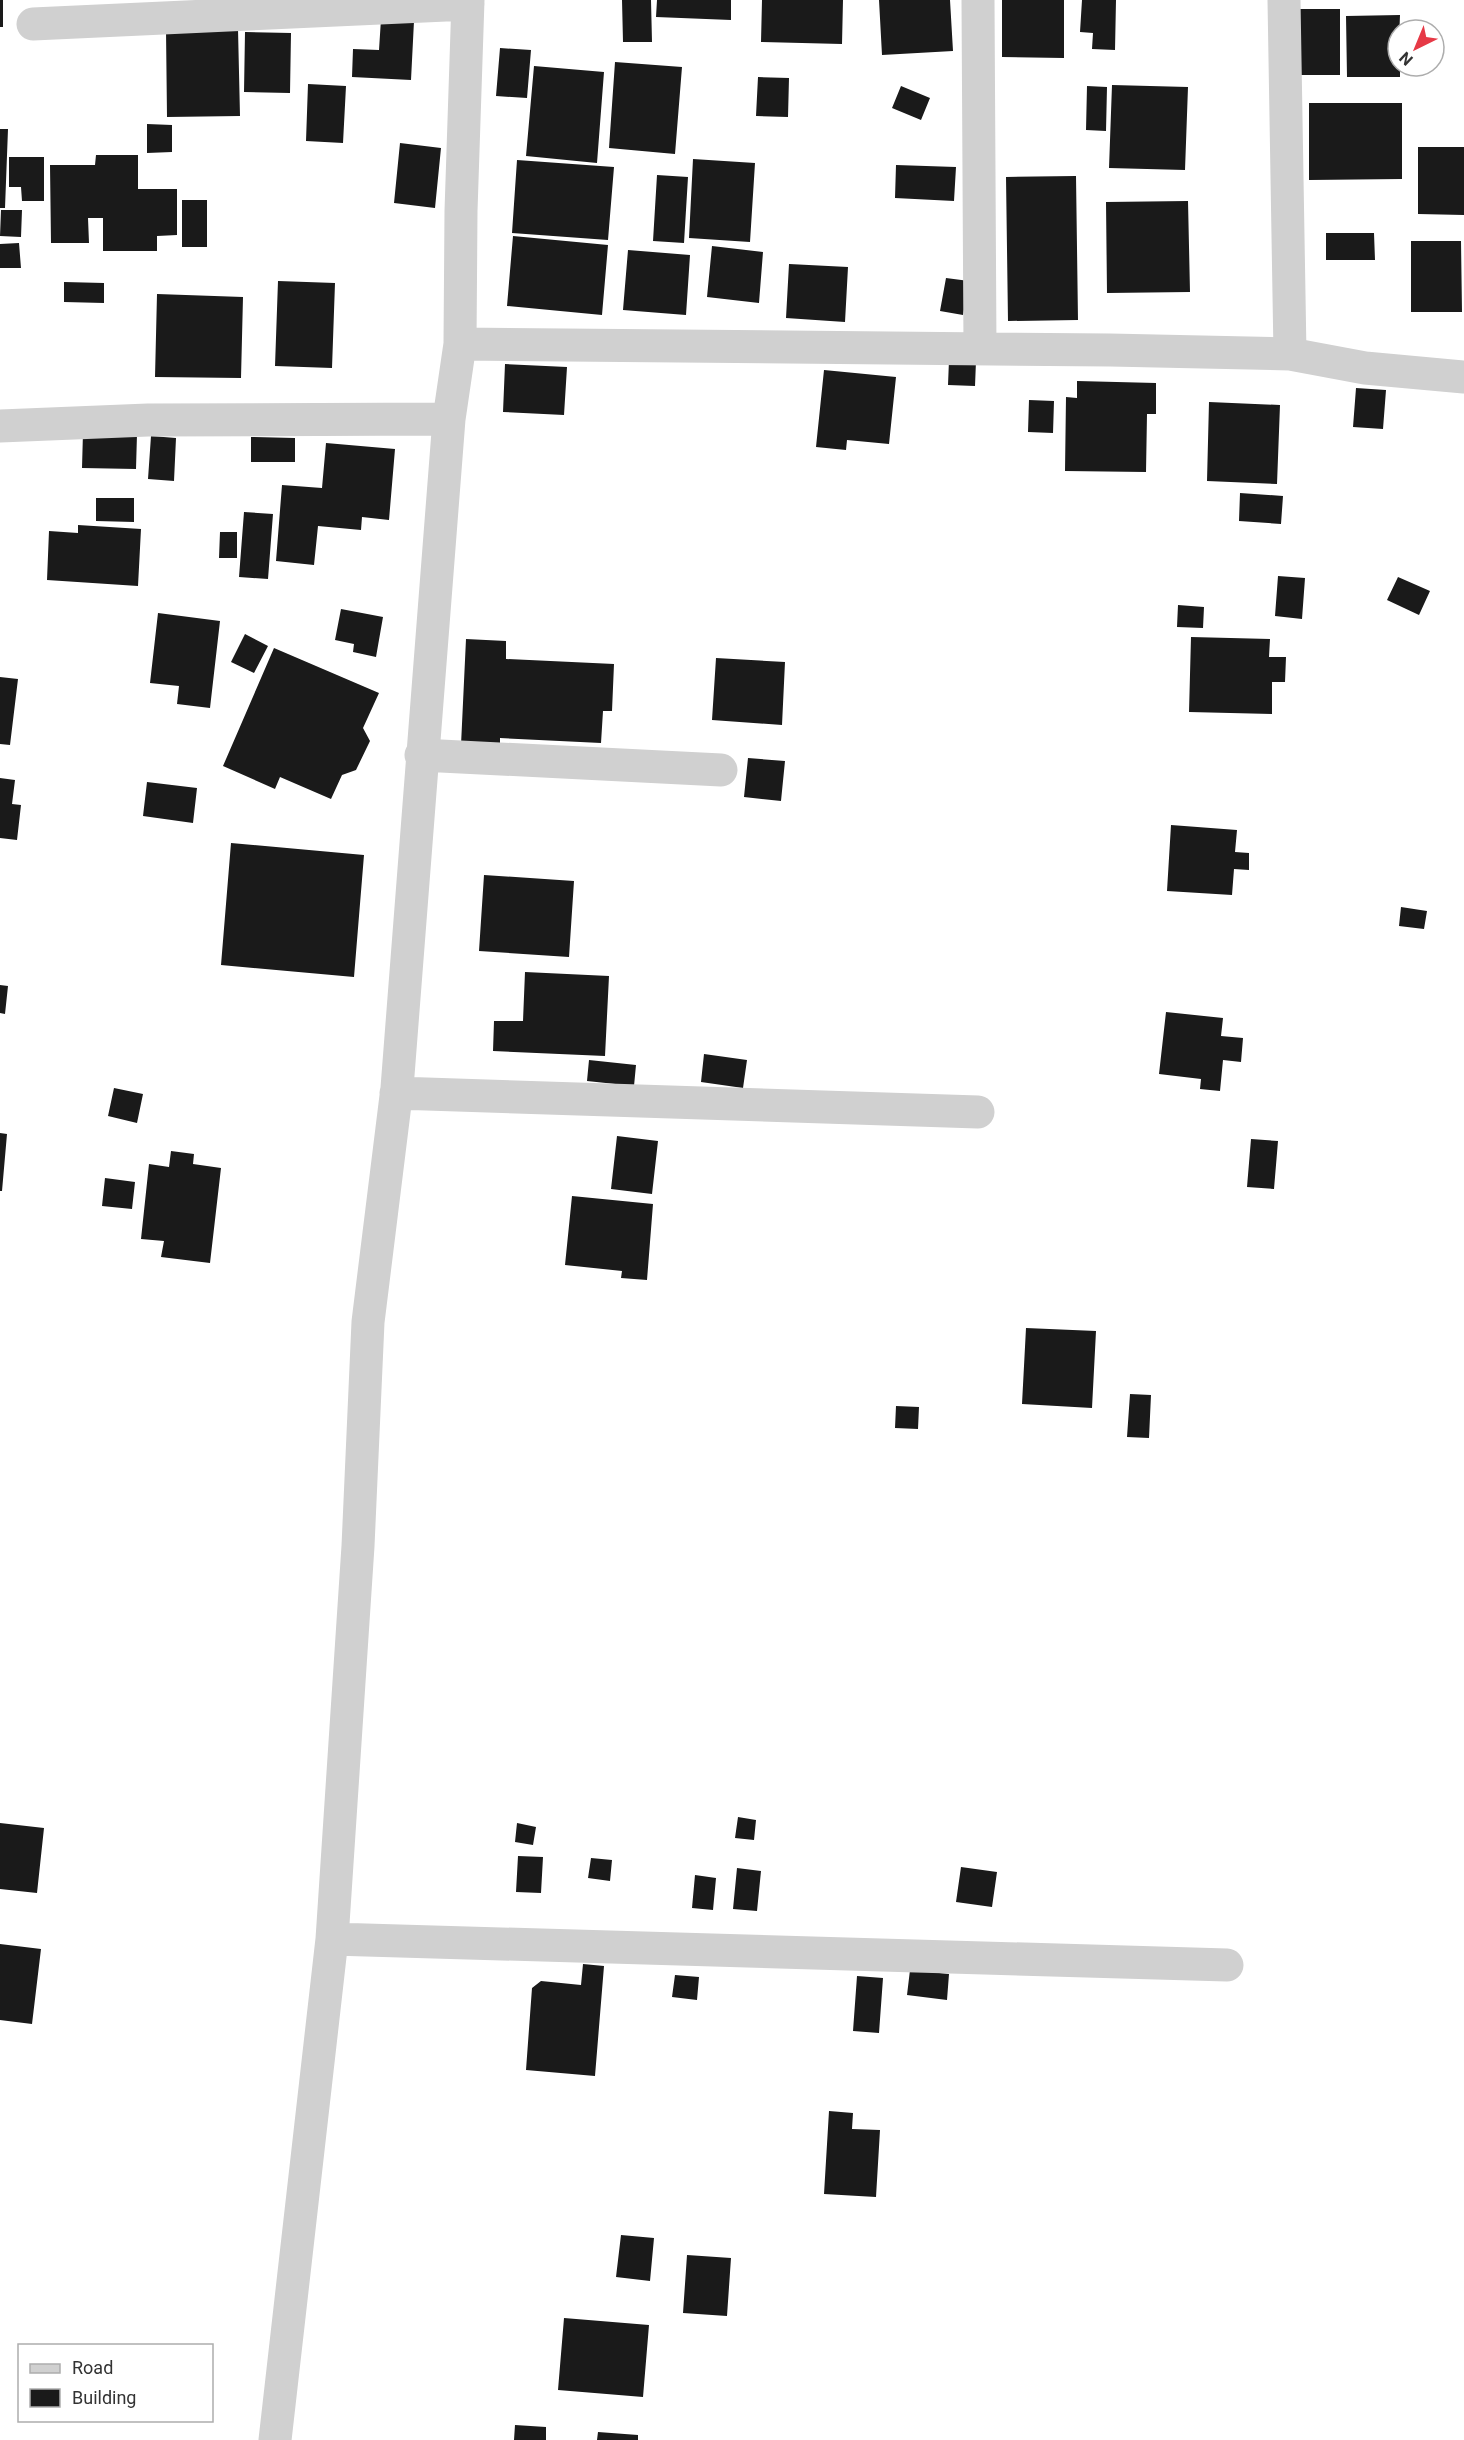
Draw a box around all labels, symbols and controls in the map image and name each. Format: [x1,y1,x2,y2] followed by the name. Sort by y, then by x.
[1386,18,1446,78] north arrow
[1396,48,1417,69] text: N
[18,2344,213,2422] legend
[72,2357,113,2378] text: Road
[72,2387,136,2408] text: Building

